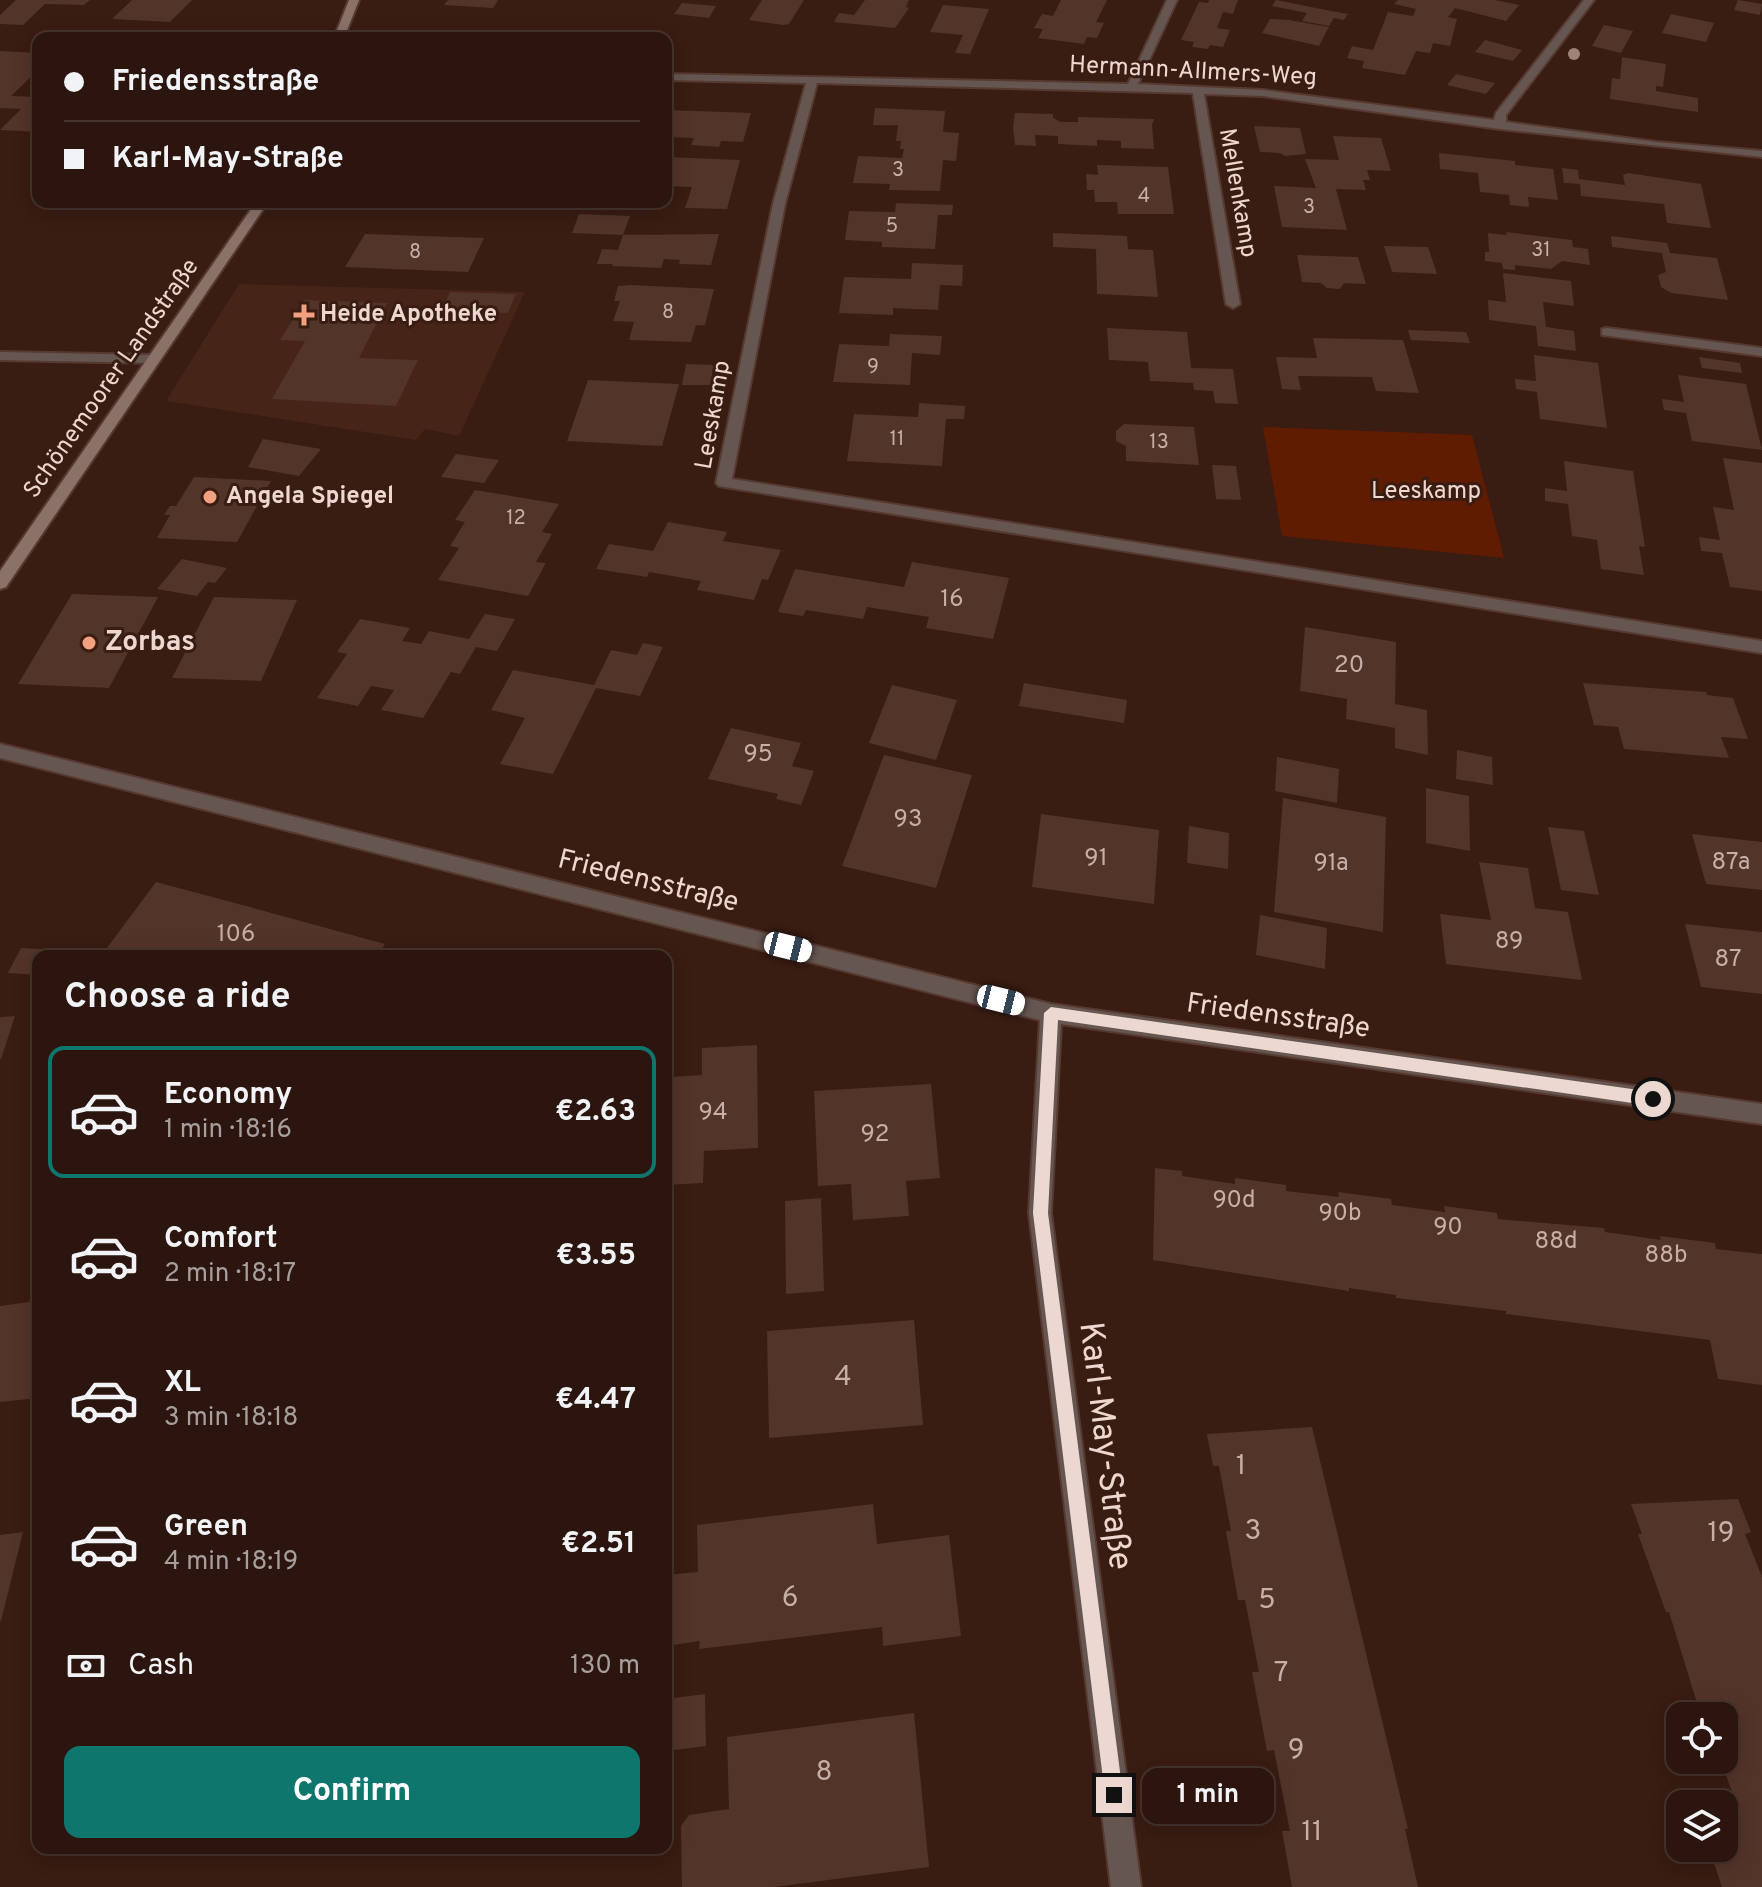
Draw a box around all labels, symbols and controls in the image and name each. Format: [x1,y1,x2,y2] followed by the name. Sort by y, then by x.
[1068,51,1318,93] street label: Hermann-Allmers-Weg
[112,64,319,101] text: Friedensstraße
[1211,126,1263,260] street label: Mellenkamp
[112,141,344,178] text: Karl-May-Straße
[892,158,904,184] house number: 3
[1138,184,1150,210] house number: 4
[1303,195,1315,221] house number: 3
[886,214,898,240] house number: 5
[1531,238,1551,264] house number: 31
[409,240,421,266] house number: 8
[18,253,206,505] street label: Schönemoorer Landstraße
[320,300,497,330] place label: Heide Apotheke
[662,300,674,326] house number: 8
[295,306,313,324] marker: Heide Apotheke
[867,355,879,381] house number: 9
[690,358,738,472] street label: Leeskamp
[890,427,904,453] house number: 11
[1149,430,1169,456] house number: 13
[1371,477,1481,507] park label: Leeskamp
[226,482,394,512] place label: Angela Spiegel
[201,488,219,506] marker: Angela Spiegel
[506,506,526,532] house number: 12
[940,585,964,615] house number: 16
[105,625,195,661] place label: Zorbas
[80,634,98,652] marker: Zorbas
[1334,651,1364,681] house number: 20
[743,740,773,770] house number: 95
[894,805,922,835] house number: 93
[554,842,742,922] street label: Friedensstraße
[1084,844,1108,874] house number: 91
[1712,848,1750,878] house number: 87a
[1313,849,1349,879] house number: 91a
[217,920,255,950] house number: 106
[1495,927,1523,957] house number: 89
[762,930,814,964] car
[1715,945,1741,975] house number: 87
[64,975,290,1021] text: Choose a ride
[975,983,1027,1017] car
[1184,986,1372,1048] street label: Friedensstraße
[68,1076,140,1148] icon: car
[164,1077,292,1114] text: Economy
[1635,1081,1671,1117] route start
[555,1094,636,1131] text: €2.63
[698,1098,728,1128] house number: 94
[164,1114,292,1147] text: 1 min · 18:16
[860,1120,890,1150] house number: 92
[1212,1186,1256,1216] house number: 90d
[1318,1199,1362,1229] house number: 90b
[1433,1213,1463,1243] house number: 90
[68,1220,140,1292] icon: car
[164,1221,277,1258] text: Comfort
[1534,1227,1578,1257] house number: 88d
[556,1238,636,1275] text: €3.55
[1645,1241,1687,1271] house number: 88b
[164,1258,296,1291] text: 2 min · 18:17
[1067,1319,1141,1573] street label: Karl-May-Straße
[834,1360,852,1396] house number: 4
[68,1364,140,1436] icon: car
[164,1365,201,1402] text: XL
[555,1382,636,1419] text: €4.47
[164,1402,298,1435] text: 3 min · 18:18
[1236,1449,1246,1485] house number: 1
[68,1508,140,1580] icon: car
[164,1509,248,1546] text: Green
[1245,1514,1261,1550] house number: 3
[1707,1516,1735,1552] house number: 19
[561,1526,636,1563] text: €2.51
[164,1546,298,1579] text: 4 min · 18:19
[782,1581,798,1617] house number: 6
[1258,1583,1276,1619] house number: 5
[64,1644,108,1688] icon: cash
[128,1648,194,1685] text: Cash
[570,1650,640,1683] text: 130 m
[1274,1656,1288,1692] house number: 7
[1666,1702,1738,1862] map controls
[1666,1702,1738,1774] button: locate
[1288,1733,1304,1769] house number: 9
[64,1746,640,1838] button: Confirm
[815,1755,833,1791] house number: 8
[1142,1767,1274,1823] callout: 1 min
[1096,1777,1132,1813] route end
[1177,1779,1239,1812] text: 1 min
[1666,1790,1738,1862] button: layers
[1302,1815,1322,1851] house number: 11

